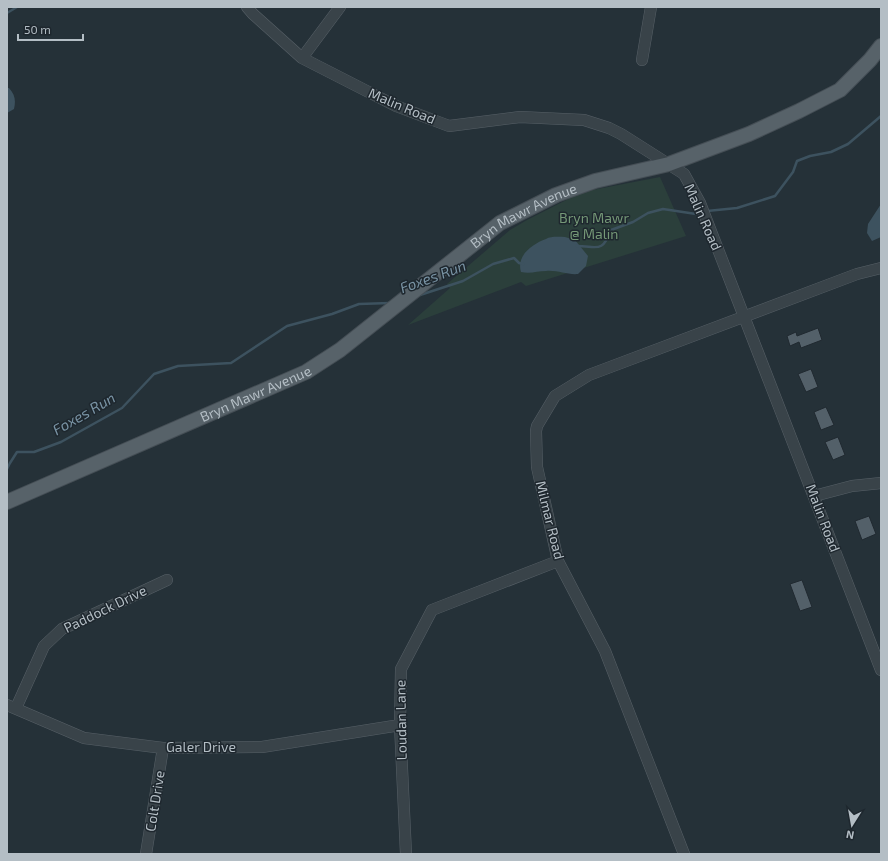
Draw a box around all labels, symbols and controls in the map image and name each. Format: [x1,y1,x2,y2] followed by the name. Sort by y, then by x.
[18,16,83,42] scale bar
[24,22,51,36] text: 50 m
[366,84,438,127] street label: Malin Road
[467,179,579,251] street label: Bryn Mawr Avenue
[681,181,726,253] street label: Malin Road
[559,209,629,242] park label: Bryn Mawr @ Malin
[397,256,468,296] water label: Foxes Run
[197,362,314,425] street label: Bryn Mawr Avenue
[49,388,118,438] water label: Foxes Run
[532,479,568,561] street label: Milmar Road
[803,482,844,554] street label: Malin Road
[61,581,149,636] street label: Paddock Drive
[391,680,410,760] street label: Loudan Lane
[166,738,236,755] street label: Galer Drive
[141,769,168,833] street label: Colt Drive
[832,805,872,845] north arrow
[845,828,855,842] text: N

